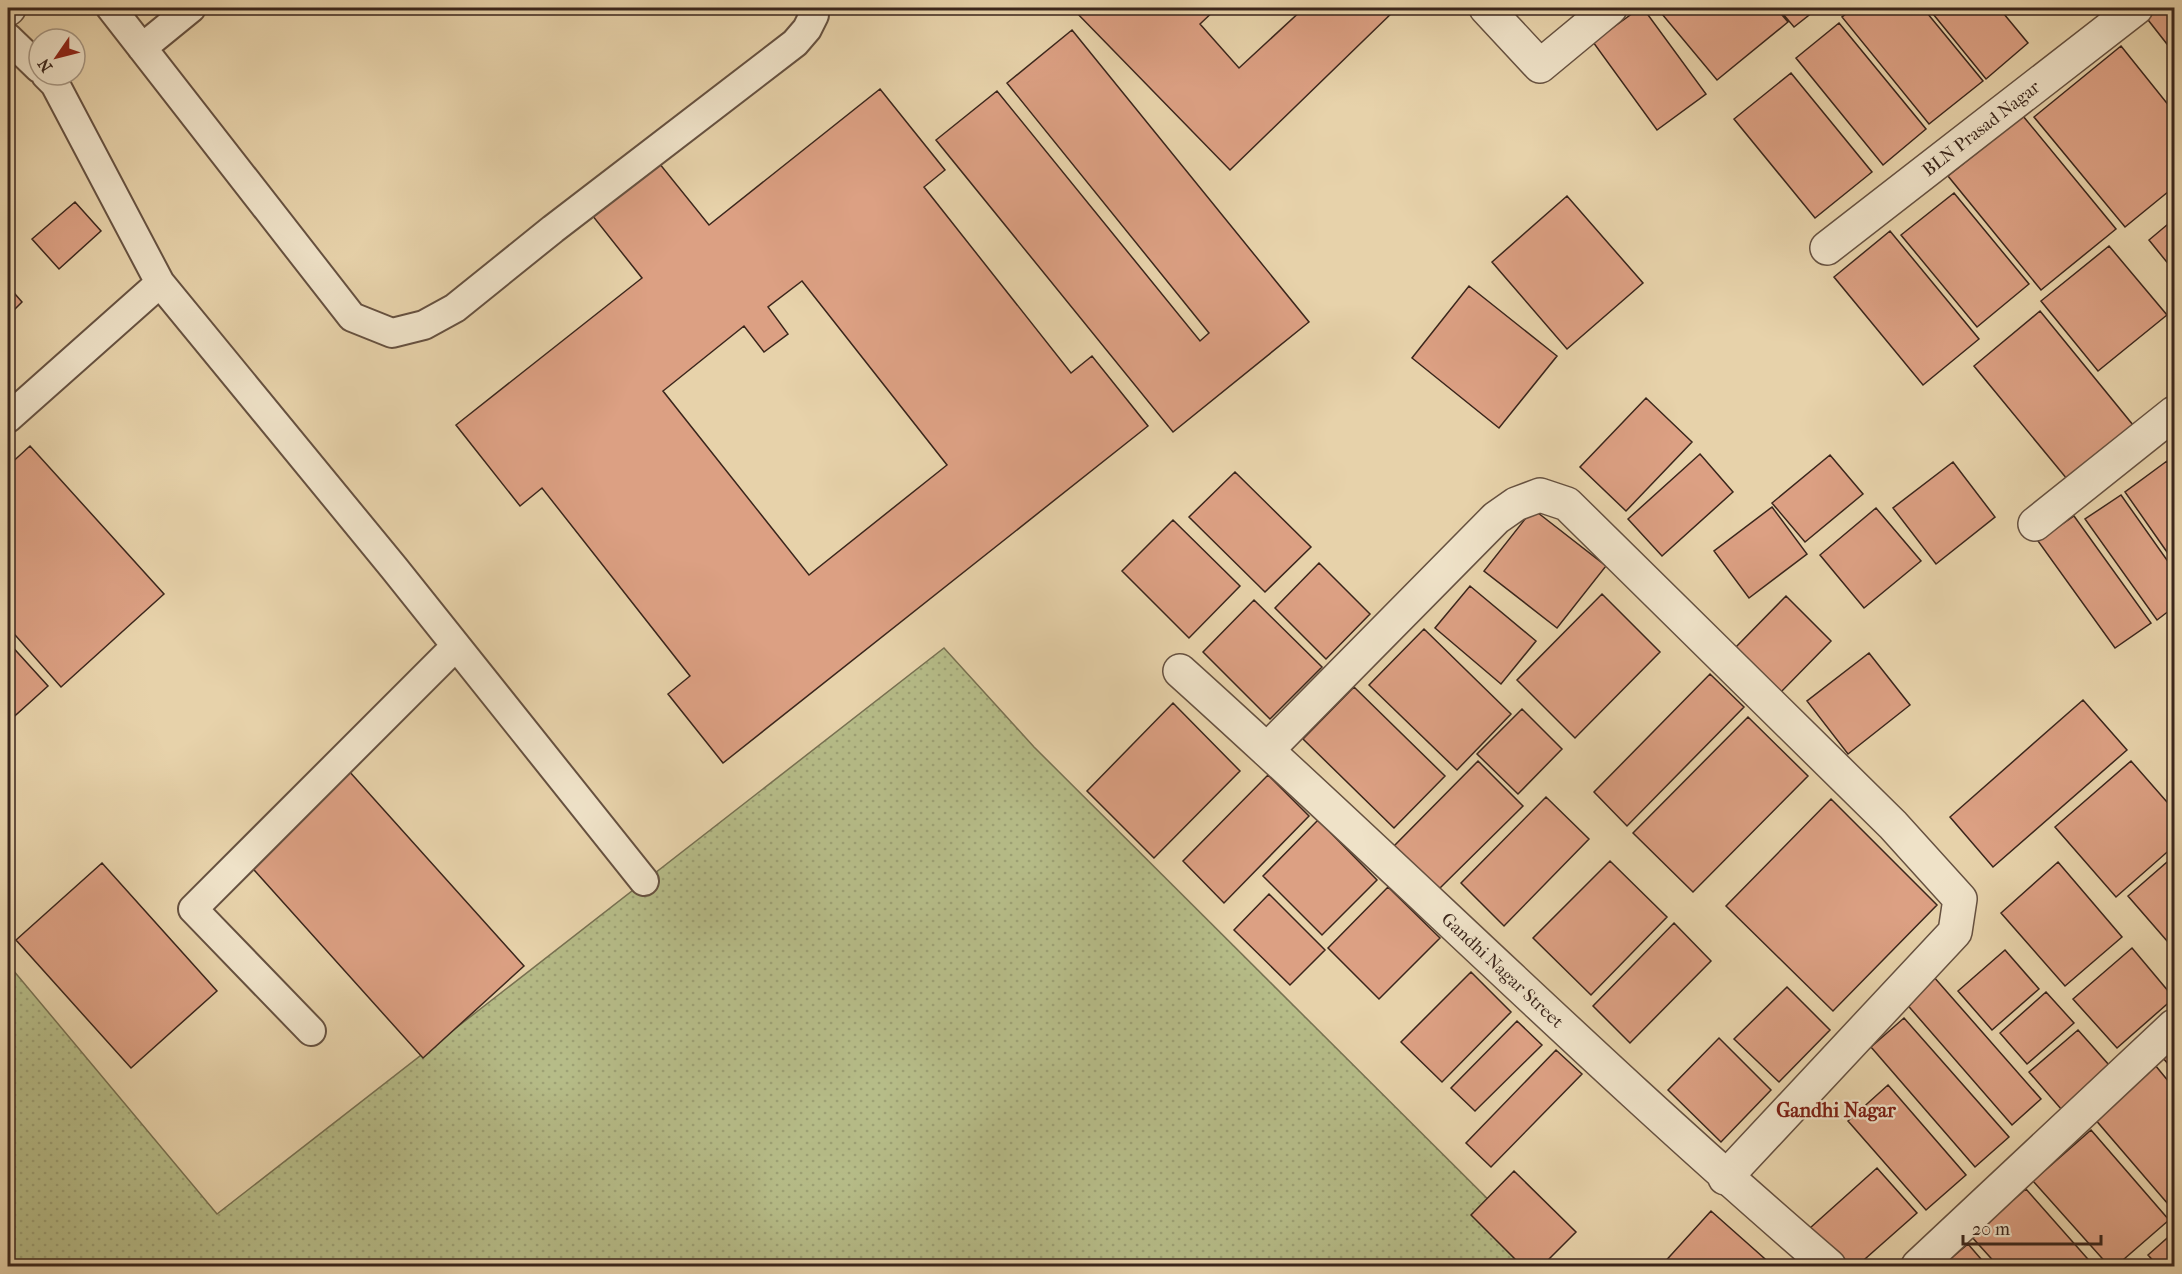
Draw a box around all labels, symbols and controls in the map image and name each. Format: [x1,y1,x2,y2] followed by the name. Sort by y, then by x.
[27,27,87,87] north arrow
[33,54,56,76] text: N
[1919,77,2044,181] street label: BLN Prasad Nagar
[1437,909,1568,1033] street label: Gandhi Nagar Street
[1776,1099,1896,1122] district label: Gandhi Nagar
[1963,1208,2101,1246] scale bar
[1972,1219,2010,1240] text: 20 m

